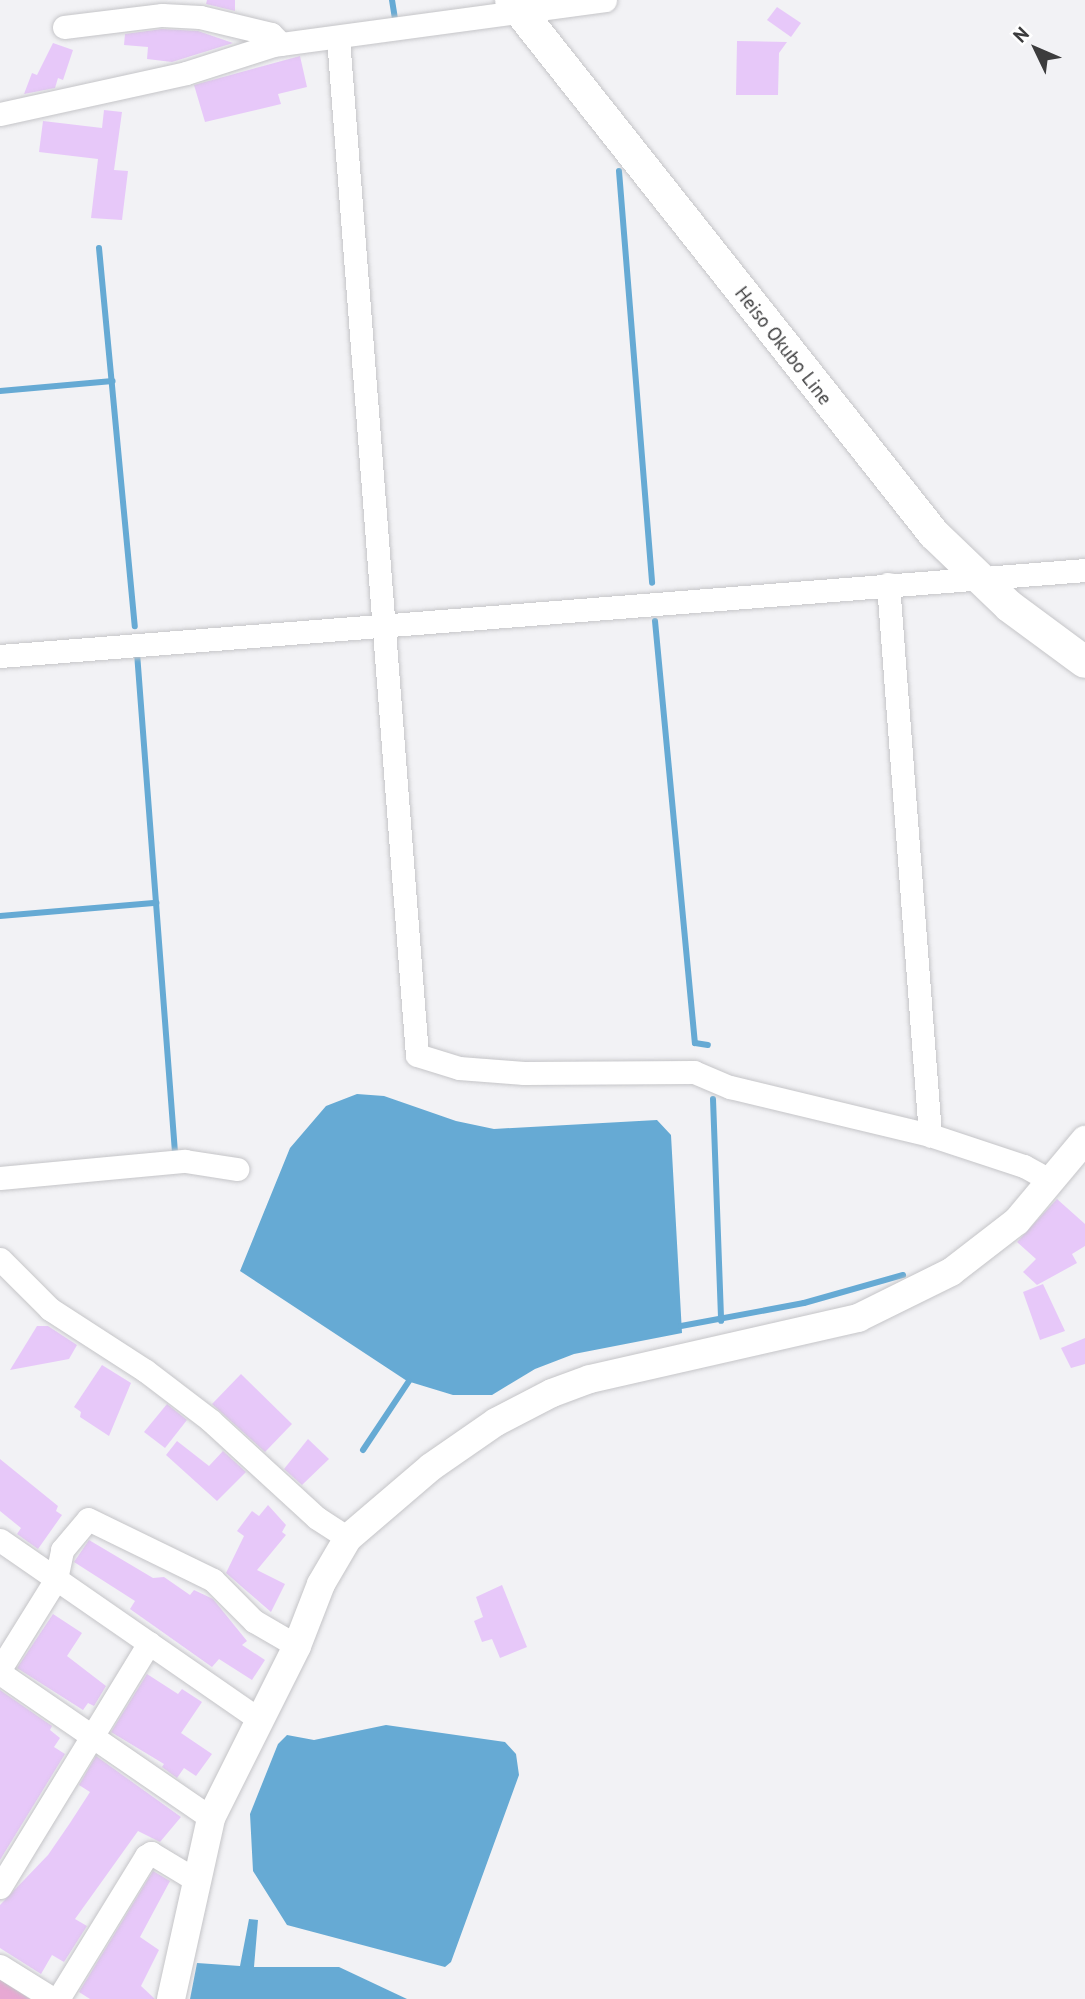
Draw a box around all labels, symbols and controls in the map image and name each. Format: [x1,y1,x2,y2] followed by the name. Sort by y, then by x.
[1001,14,1071,84] north arrow
[1008,22,1034,47] text: N
[730,282,836,410] street label: Heiso Okubo Line

